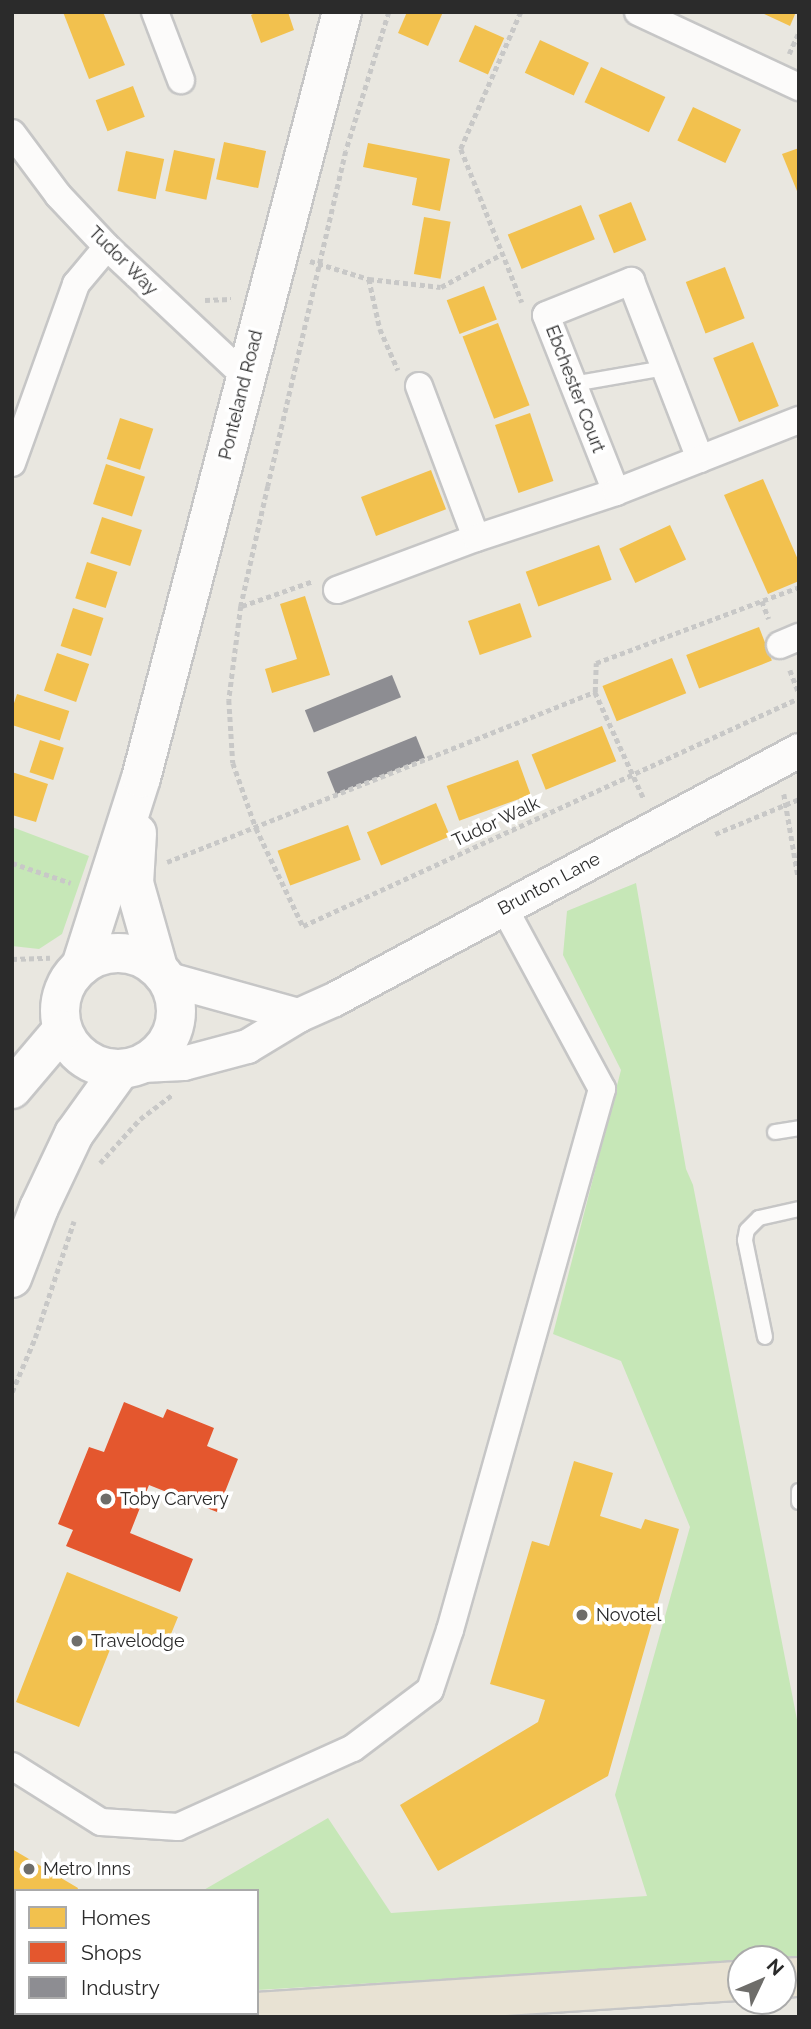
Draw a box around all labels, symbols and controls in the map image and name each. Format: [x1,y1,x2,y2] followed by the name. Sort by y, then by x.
[83,221,163,301] street label: Tudor Way
[541,322,609,456] street label: Ebchester Court
[214,328,268,462] street label: Ponteland Road
[448,792,544,852] street label: Tudor Walk
[494,848,604,920] street label: Brunton Lane
[120,1488,229,1510] place label: Toby Carvery
[98,1491,114,1507] marker: Toby Carvery
[596,1604,661,1626] place label: Novotel
[574,1607,590,1623] marker: Novotel
[91,1630,184,1652] place label: Travelodge
[69,1633,85,1649] marker: Travelodge
[43,1858,131,1880] place label: Metro Inns
[21,1861,37,1877] marker: Metro Inns
[14,1889,259,2015] legend
[81,1905,151,1930] text: Homes
[81,1940,142,1965] text: Shops
[727,1945,797,2015] north arrow
[763,1954,789,1980] text: N
[81,1975,160,2000] text: Industry

